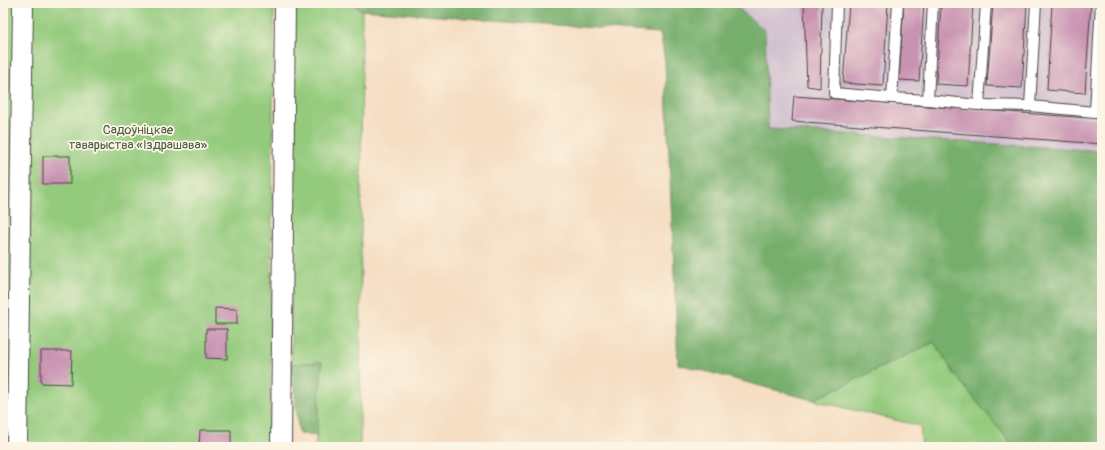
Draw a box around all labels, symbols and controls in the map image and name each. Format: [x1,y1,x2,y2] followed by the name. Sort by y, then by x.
[69,122,208,153] park label: Садоўніцкае таварыства «Іздрашава»

